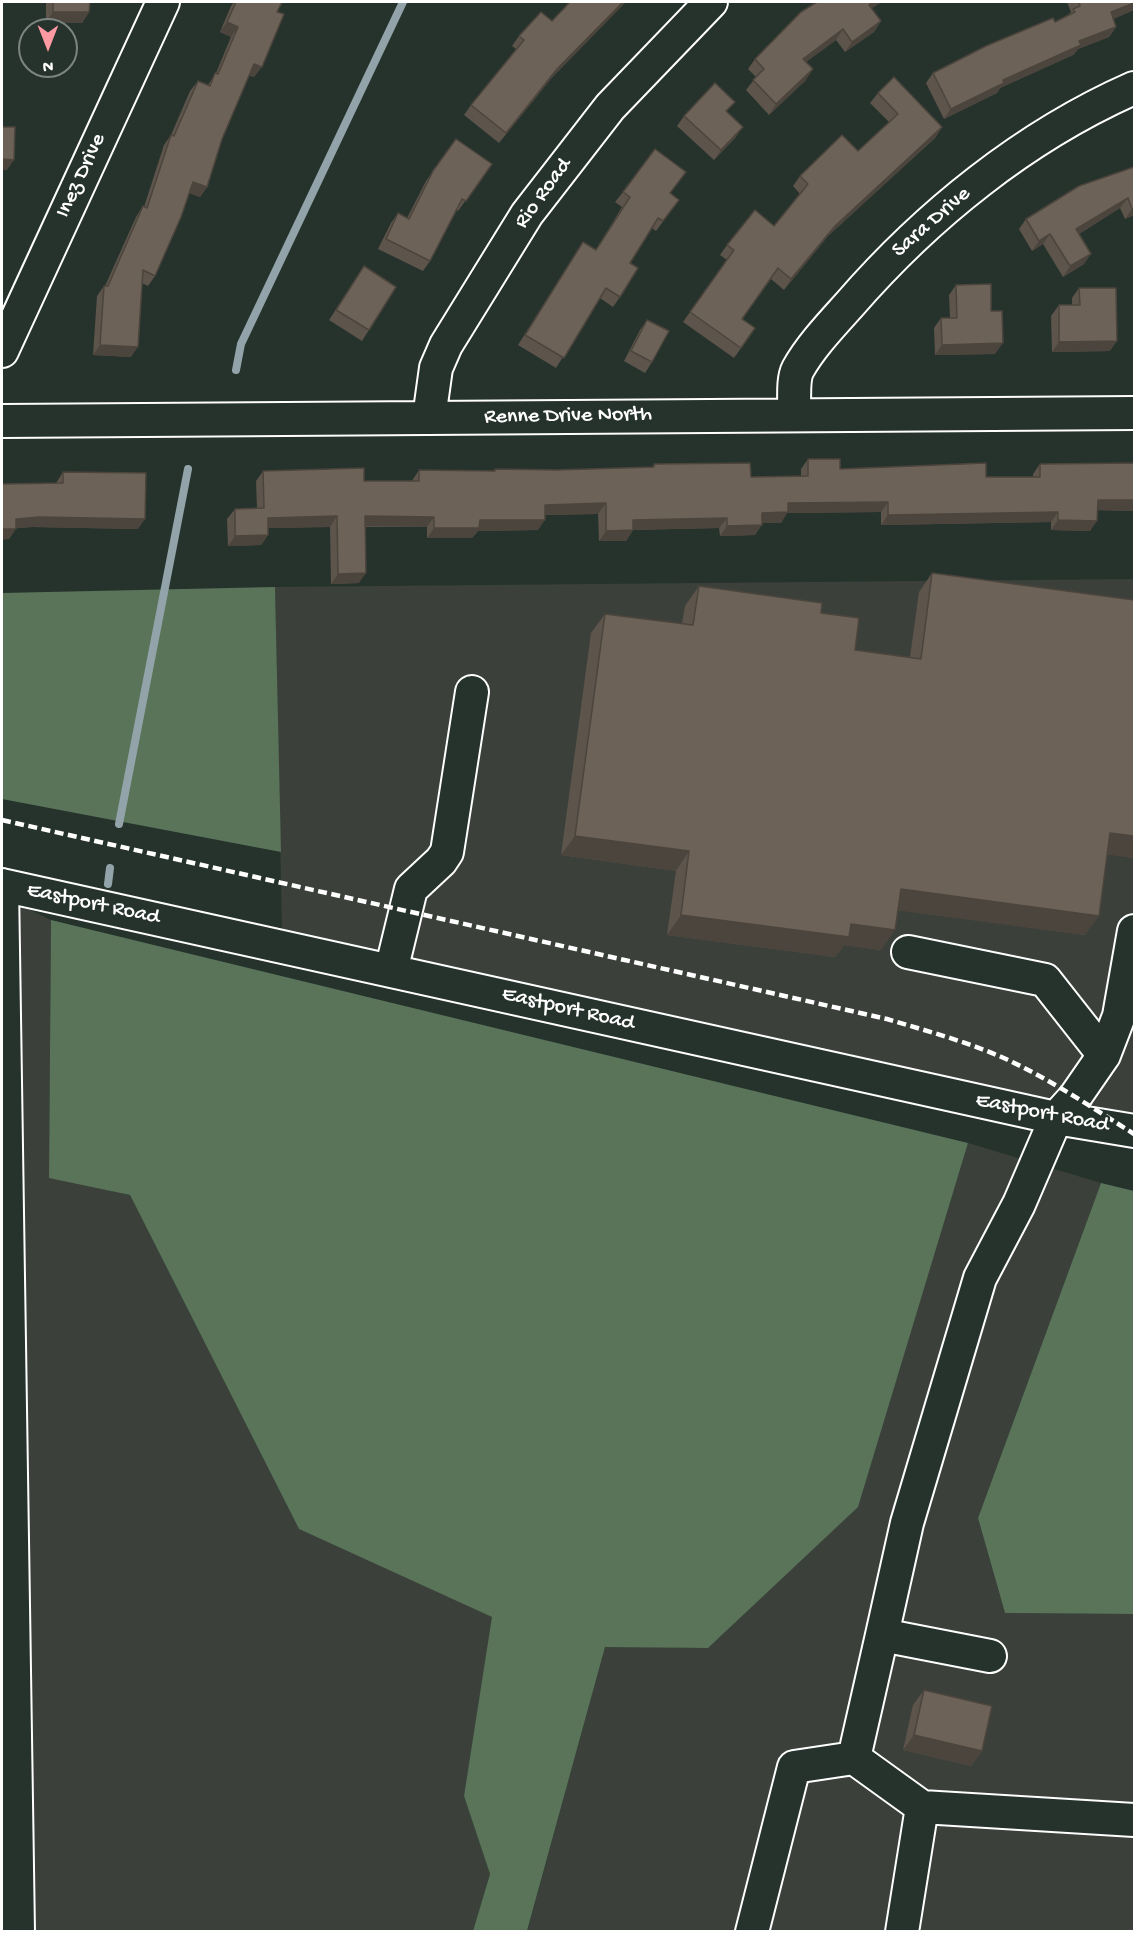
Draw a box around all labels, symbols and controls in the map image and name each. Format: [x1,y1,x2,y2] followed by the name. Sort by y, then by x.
[18,18,78,78] north arrow
[43,55,53,74] text: N
[51,130,113,222] street label: Inez Drive
[510,153,578,235] street label: Rio Road
[887,182,977,264] street label: Sara Drive
[484,402,652,432] street label: Renne Drive North
[24,878,162,932] street label: Eastport Road
[499,982,637,1038] street label: Eastport Road
[973,1088,1111,1140] street label: Eastport Road

